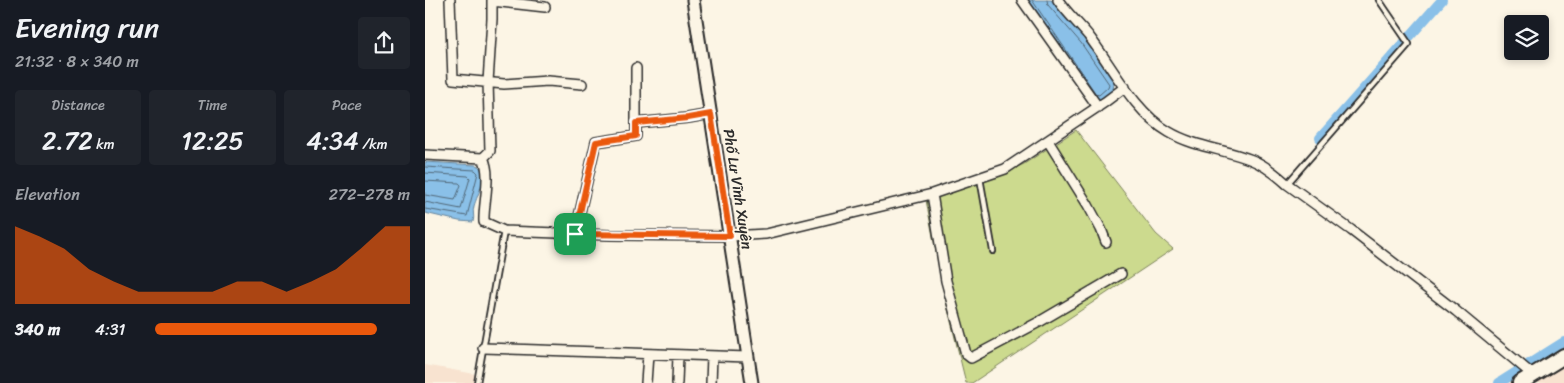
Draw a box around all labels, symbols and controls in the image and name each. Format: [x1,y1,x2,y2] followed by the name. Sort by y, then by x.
[15,3,159,52] text: Evening run
[1504,15,1549,60] map controls
[1504,15,1549,60] button: layers
[358,17,410,69] button: share
[15,47,139,76] text: 21:32 · 8 × 340 m
[52,93,105,118] text: Distance
[198,93,227,118] text: Time
[332,93,362,118] text: Pace
[42,118,93,163] text: 2.72
[181,118,244,163] text: 12:25
[306,118,359,163] text: 4:34
[716,127,760,251] street label: Phố Lư Vĩnh Xuyên
[93,132,114,157] text: km
[359,132,387,157] text: /km
[15,180,80,209] text: Elevation
[329,180,410,209] text: 272–278 m
[554,213,596,255] pin
[561,220,589,248] icon: arrive
[15,315,60,344] text: 340 m
[95,315,125,344] text: 4:31

